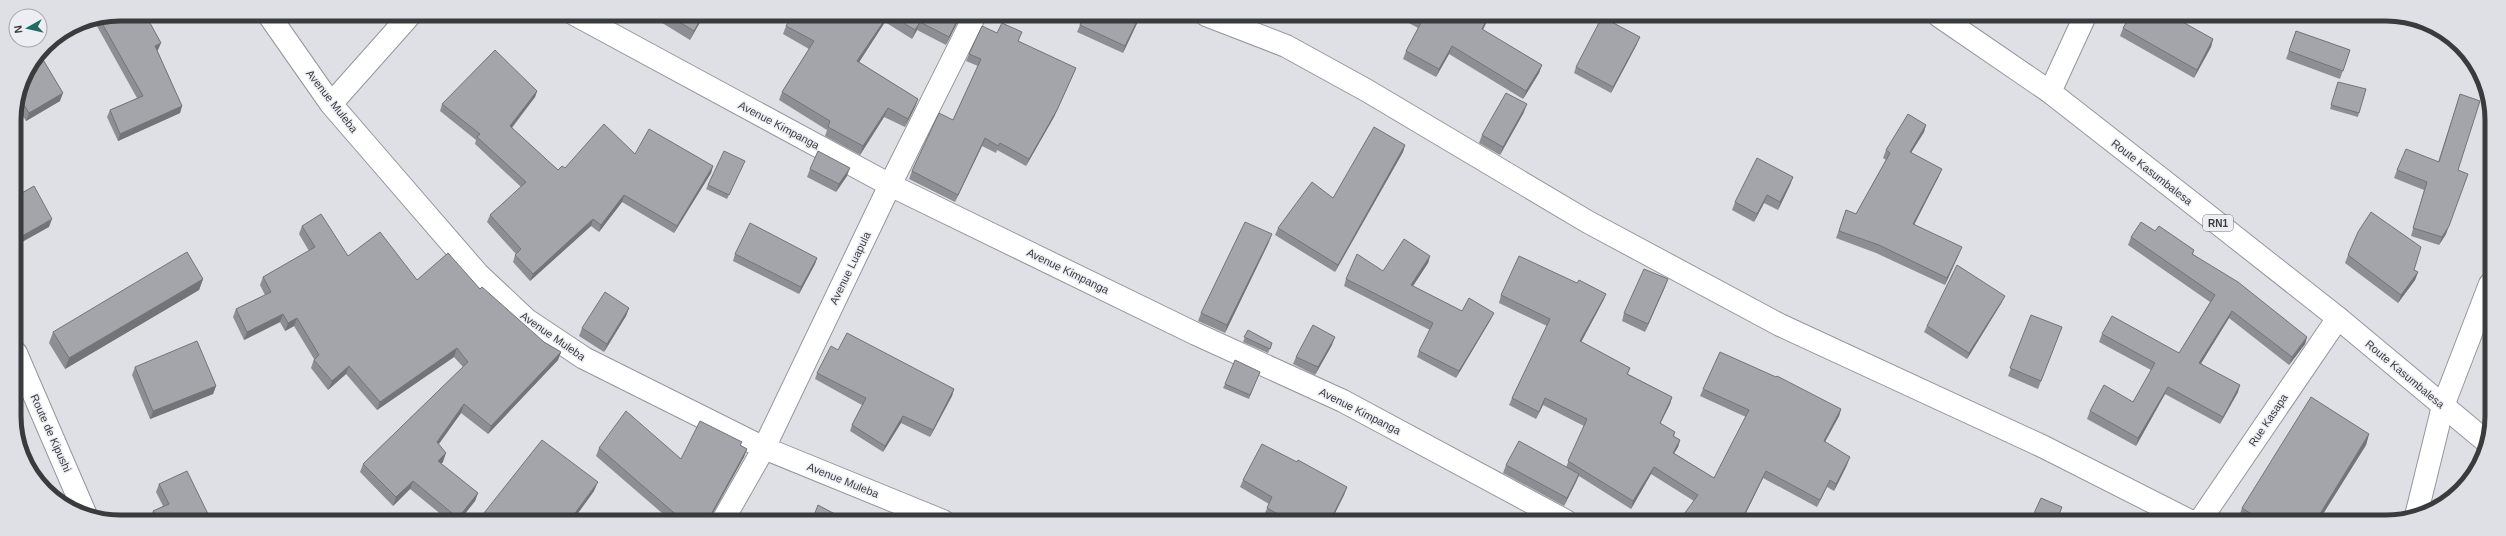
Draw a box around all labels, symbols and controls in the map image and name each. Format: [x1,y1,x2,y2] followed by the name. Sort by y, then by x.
[8,8,48,48] north arrow
[12,25,25,34] text: N
[304,67,361,135] street label: Avenue Muleba
[737,99,822,152] street label: Avenue Kimpanga
[2109,137,2195,208] street label: Route Kasumbalesa
[2203,215,2233,231] road number: RN1
[827,229,873,306] street label: Avenue Luapula
[1025,246,1112,296] street label: Avenue Kimpanga
[518,309,588,363] street label: Avenue Muleba
[2363,338,2447,411] street label: Route Kasumbalesa
[1317,385,1403,437] street label: Avenue Kimpanga
[2246,391,2290,448] street label: Rue Kasapa
[28,392,74,474] street label: Route de Kipushi
[805,460,881,500] street label: Avenue Muleba

